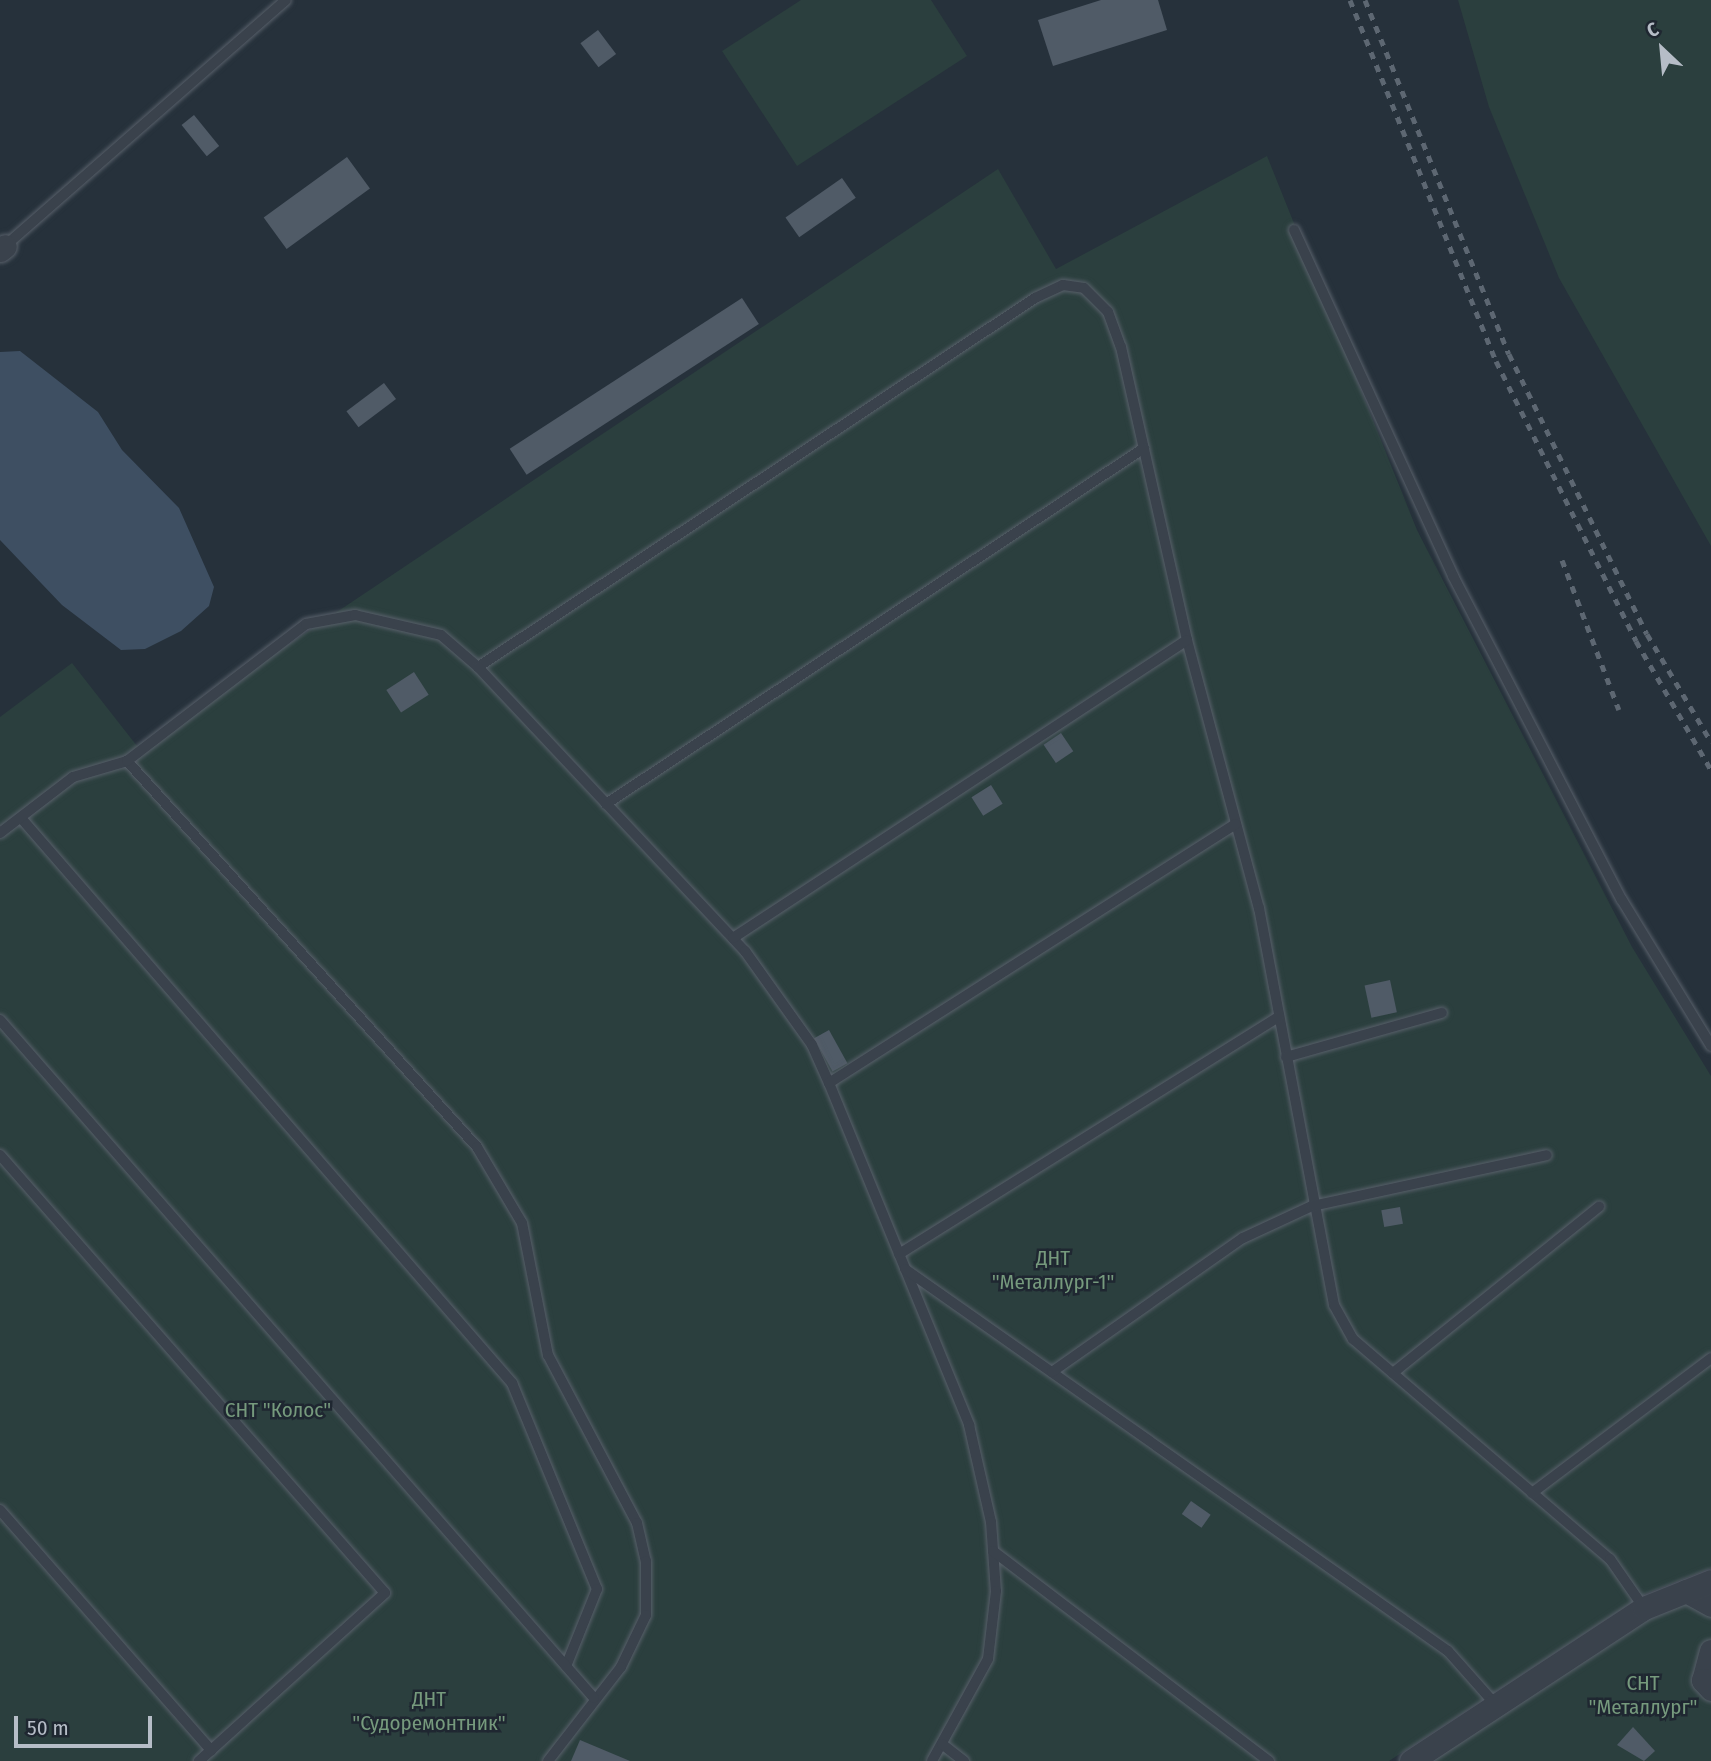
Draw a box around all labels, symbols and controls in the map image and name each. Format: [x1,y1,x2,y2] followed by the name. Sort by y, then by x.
[1627,14,1697,84] north arrow
[1643,17,1662,42] text: С
[992,1245,1114,1295] park label: ДНТ "Металлург-1"
[225,1397,331,1423] park label: СНТ "Колос"
[1588,1670,1698,1720] park label: СНТ "Металлург"
[352,1686,506,1736] park label: ДНТ "Судоремонтник"
[18,1702,156,1746] scale bar
[27,1715,69,1741] text: 50 m

